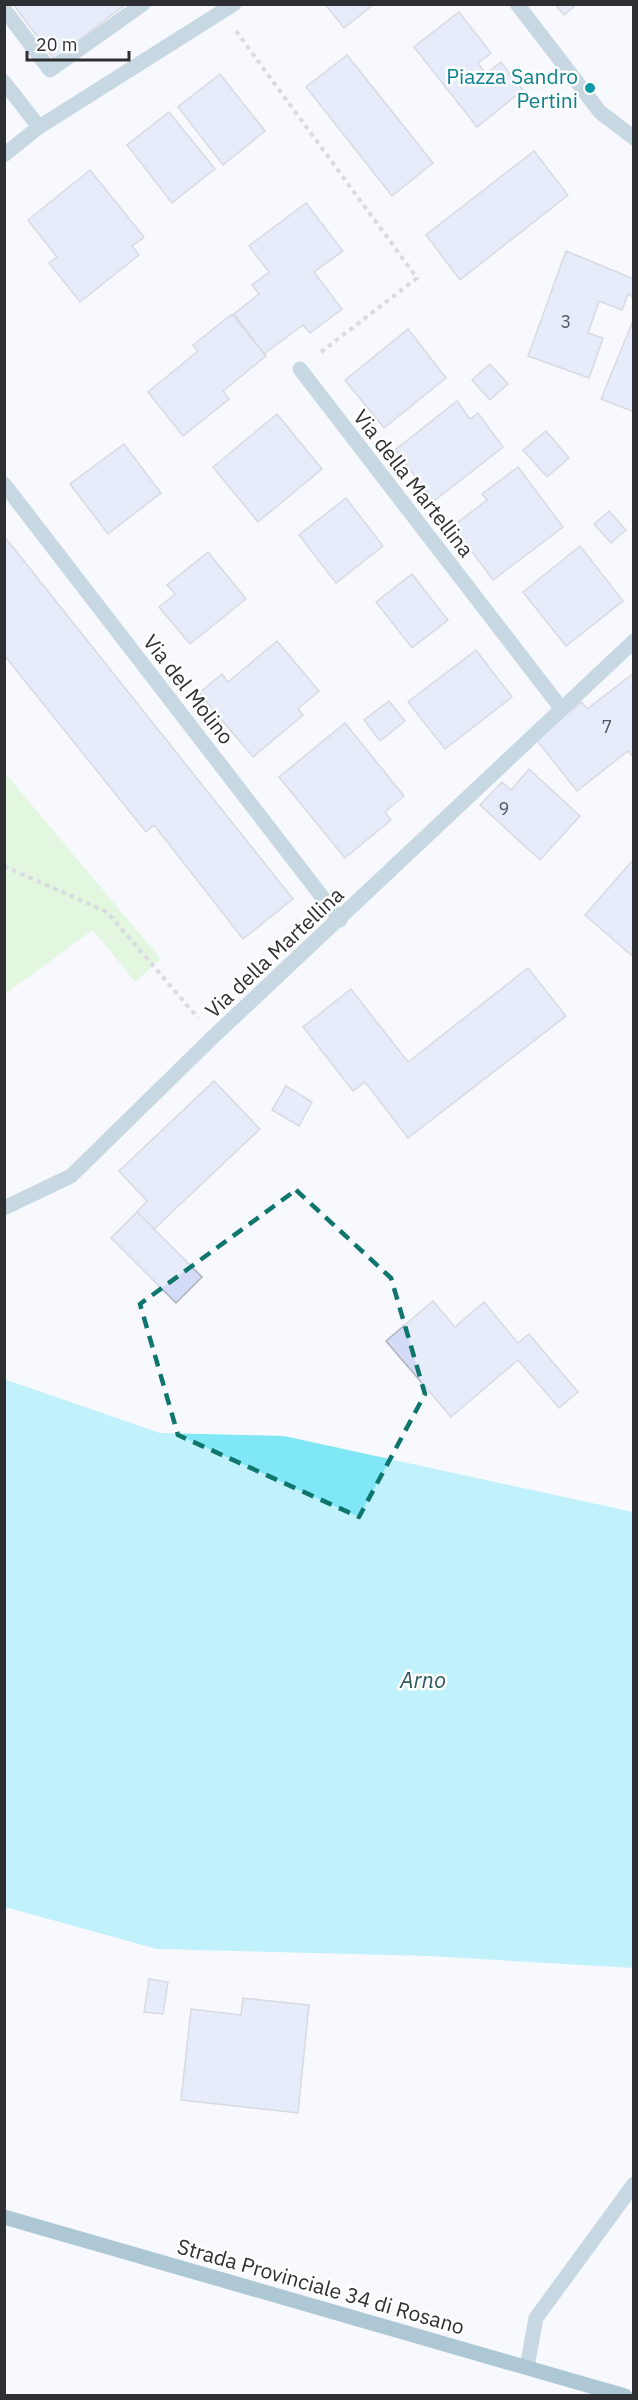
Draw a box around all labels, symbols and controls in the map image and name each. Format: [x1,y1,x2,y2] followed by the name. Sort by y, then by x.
[27,24,129,62] scale bar
[36,33,78,56] text: 20 m
[446,62,578,114] place label: Piazza Sandro Pertini
[583,81,597,95] marker: Piazza Sandro Pertini
[561,310,571,333] house number: 3
[348,403,480,563] street label: Via della Martellina
[137,628,241,750] street label: Via del Molino
[602,715,612,738] house number: 7
[499,797,509,820] house number: 9
[199,880,349,1024] street label: Via della Martellina
[399,1665,446,1694] water label: Arno
[174,2232,468,2340] street label: Strada Provinciale 34 di Rosano

